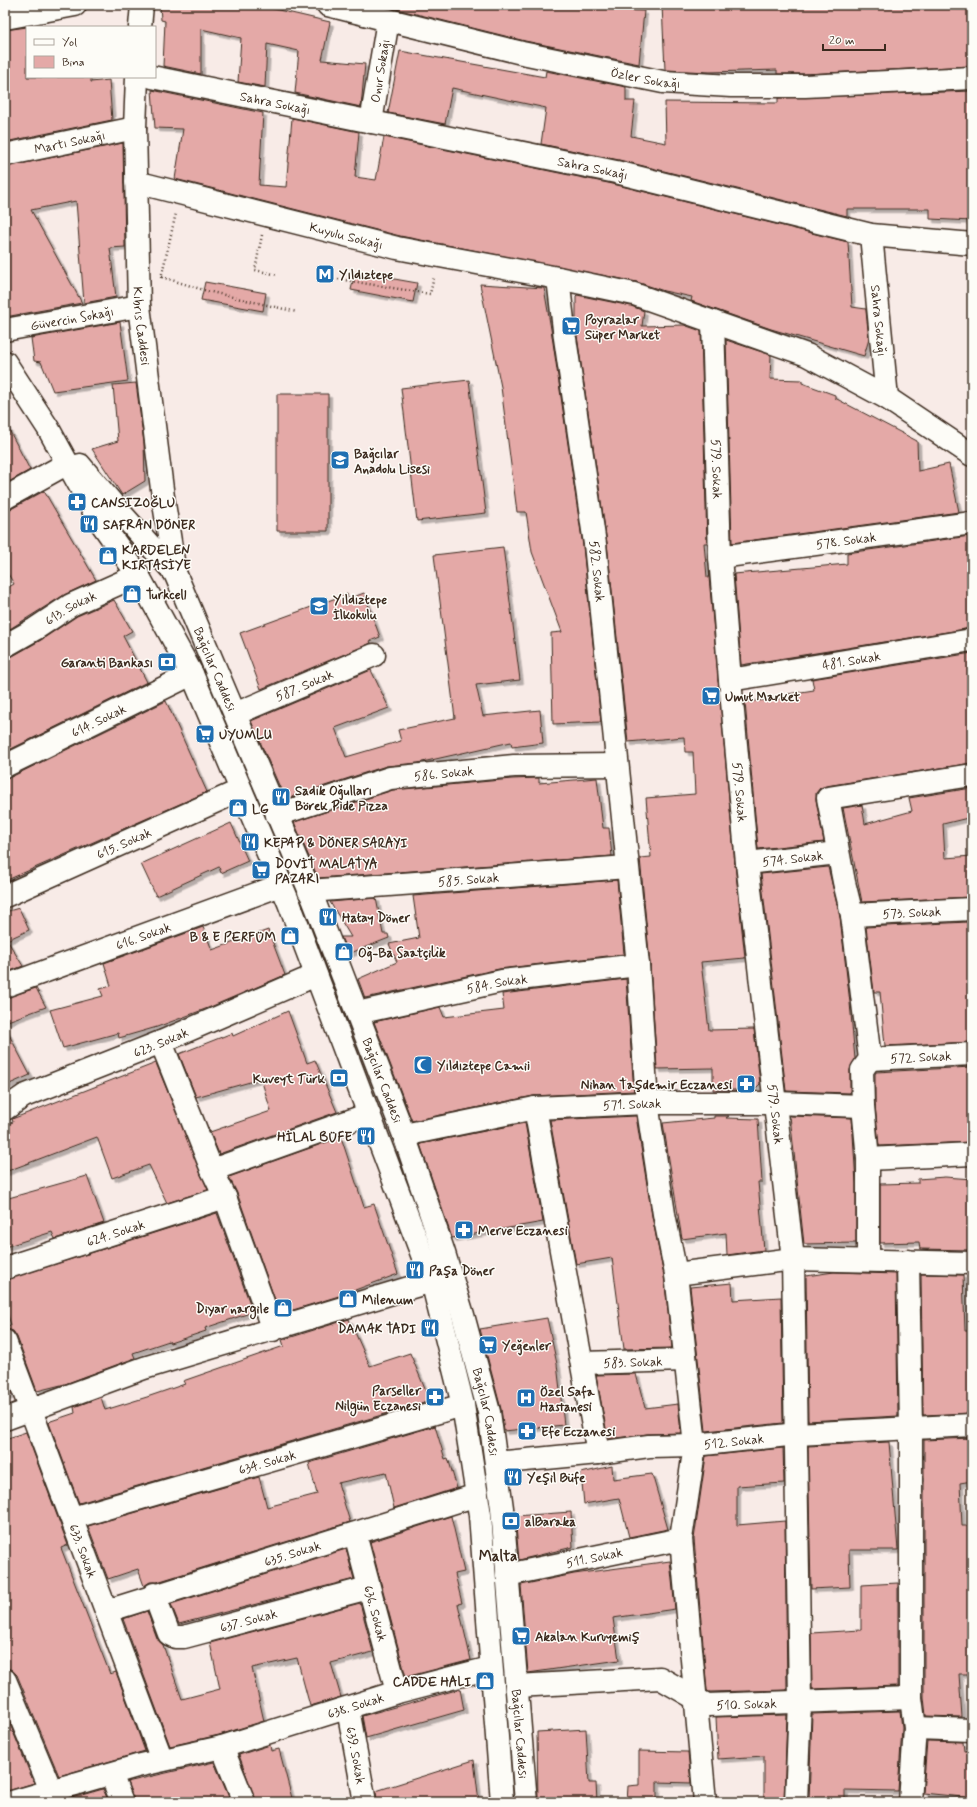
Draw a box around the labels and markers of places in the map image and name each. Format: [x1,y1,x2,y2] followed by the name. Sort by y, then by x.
[314,263,336,285] metro station icon: Yıldıztepe
[339,267,393,284] place label: Yıldıztepe
[585,312,661,344] place label: Poyrazlar Süper Market
[560,315,582,337] supermarket icon: Poyrazlar Süper Market
[354,446,430,478] place label: Bağcılar Anadolu Lisesi
[329,449,351,471] school or university icon: Bağcılar Anadolu Lisesi
[66,491,88,513] pharmacy icon: CANSIZOĞLU
[91,495,175,512] place label: CANSIZOĞLU
[78,513,100,535] restaurant icon: SAFRAN DÖNER
[103,517,196,534] place label: SAFRAN DÖNER
[122,542,191,574] place label: KARDELEN KIRTASİYE
[97,545,119,567] shop icon: KARDELEN KIRTASİYE
[121,583,143,605] shop icon: Turkcell
[146,587,187,604] place label: Turkcell
[333,592,387,624] place label: Yıldıztepe İlkokulu
[308,595,330,617] school or university icon: Yıldıztepe İlkokulu
[156,651,178,673] bank icon: Garanti Bankası
[61,655,153,672] place label: Garanti Bankası
[700,685,722,707] supermarket icon: Umut Market
[725,689,801,706] place label: Umut Market
[194,723,216,745] supermarket icon: UYUMLU
[219,727,272,744] place label: UYUMLU
[295,783,388,815] place label: Sadık Oğulları Börek Pide Pizza
[270,786,292,808] restaurant icon: Sadık Oğulları Börek Pide Pizza
[227,797,249,819] shop icon: LG
[252,801,269,818] place label: LG
[239,831,261,853] restaurant icon: KEPAP & DÖNER SARAYI
[264,835,407,852] place label: KEPAP & DÖNER SARAYI
[275,856,378,888] place label: DOVİT MALATYA PAZARI
[250,859,272,881] supermarket icon: DOVİT MALATYA PAZARI
[317,906,339,928] restaurant icon: Hatay Döner
[342,910,411,927] place label: Hatay Döner
[279,925,301,947] shop icon: B & E PERFÜM
[190,929,277,946] place label: B & E PERFÜM
[333,941,355,963] shop icon: Oğ-Ba Saatçilik
[358,945,446,963] place label: Oğ-Ba Saatçilik
[412,1054,434,1076] mosque icon: Yıldıztepe Camii
[437,1058,530,1075] place label: Yıldıztepe Camii
[328,1067,350,1089] bank icon: Kuveyt Türk
[253,1071,326,1088] place label: Kuveyt Türk
[735,1073,757,1095] pharmacy icon: Nihan Taşdemir Eczanesi
[581,1077,732,1094] place label: Nihan Taşdemir Eczanesi
[355,1125,377,1147] restaurant icon: HİLAL BÜFE
[277,1129,352,1146] place label: HİLAL BÜFE
[453,1219,475,1241] pharmacy icon: Merve Eczanesi
[478,1223,568,1240] place label: Merve Eczanesi
[404,1259,426,1281] restaurant icon: Paşa Döner
[429,1263,495,1280] place label: Paşa Döner
[337,1288,359,1310] shop icon: Milenum
[362,1292,413,1309] place label: Milenum
[272,1297,294,1319] shop icon: Diyar nargile
[196,1301,269,1320] place label: Diyar nargile
[419,1317,441,1339] restaurant icon: DAMAK TADI
[337,1321,416,1338] place label: DAMAK TADI
[477,1334,499,1356] supermarket icon: Yeğenler
[502,1338,552,1356] place label: Yeğenler
[335,1383,422,1417] place label: Parseller Nilgün Eczanesi
[540,1384,596,1416] place label: Özel Safa Hastanesi
[424,1386,446,1408] pharmacy icon: Parseller Nilgün Eczanesi
[515,1387,537,1409] hospital icon: Özel Safa Hastanesi
[516,1420,538,1442] pharmacy icon: Efe Eczanesi
[541,1424,615,1441] place label: Efe Eczanesi
[502,1466,524,1488] restaurant icon: Yeşil Büfe
[527,1470,586,1487] place label: Yeşil Büfe
[500,1510,522,1532] bank icon: alBaraka
[525,1514,576,1531] place label: alBaraka
[510,1625,532,1647] supermarket icon: Akalan Kuruyemiş
[535,1629,640,1646] place label: Akalan Kuruyemiş
[474,1670,496,1692] shop icon: CADDE HALI
[393,1674,471,1691] place label: CADDE HALI

